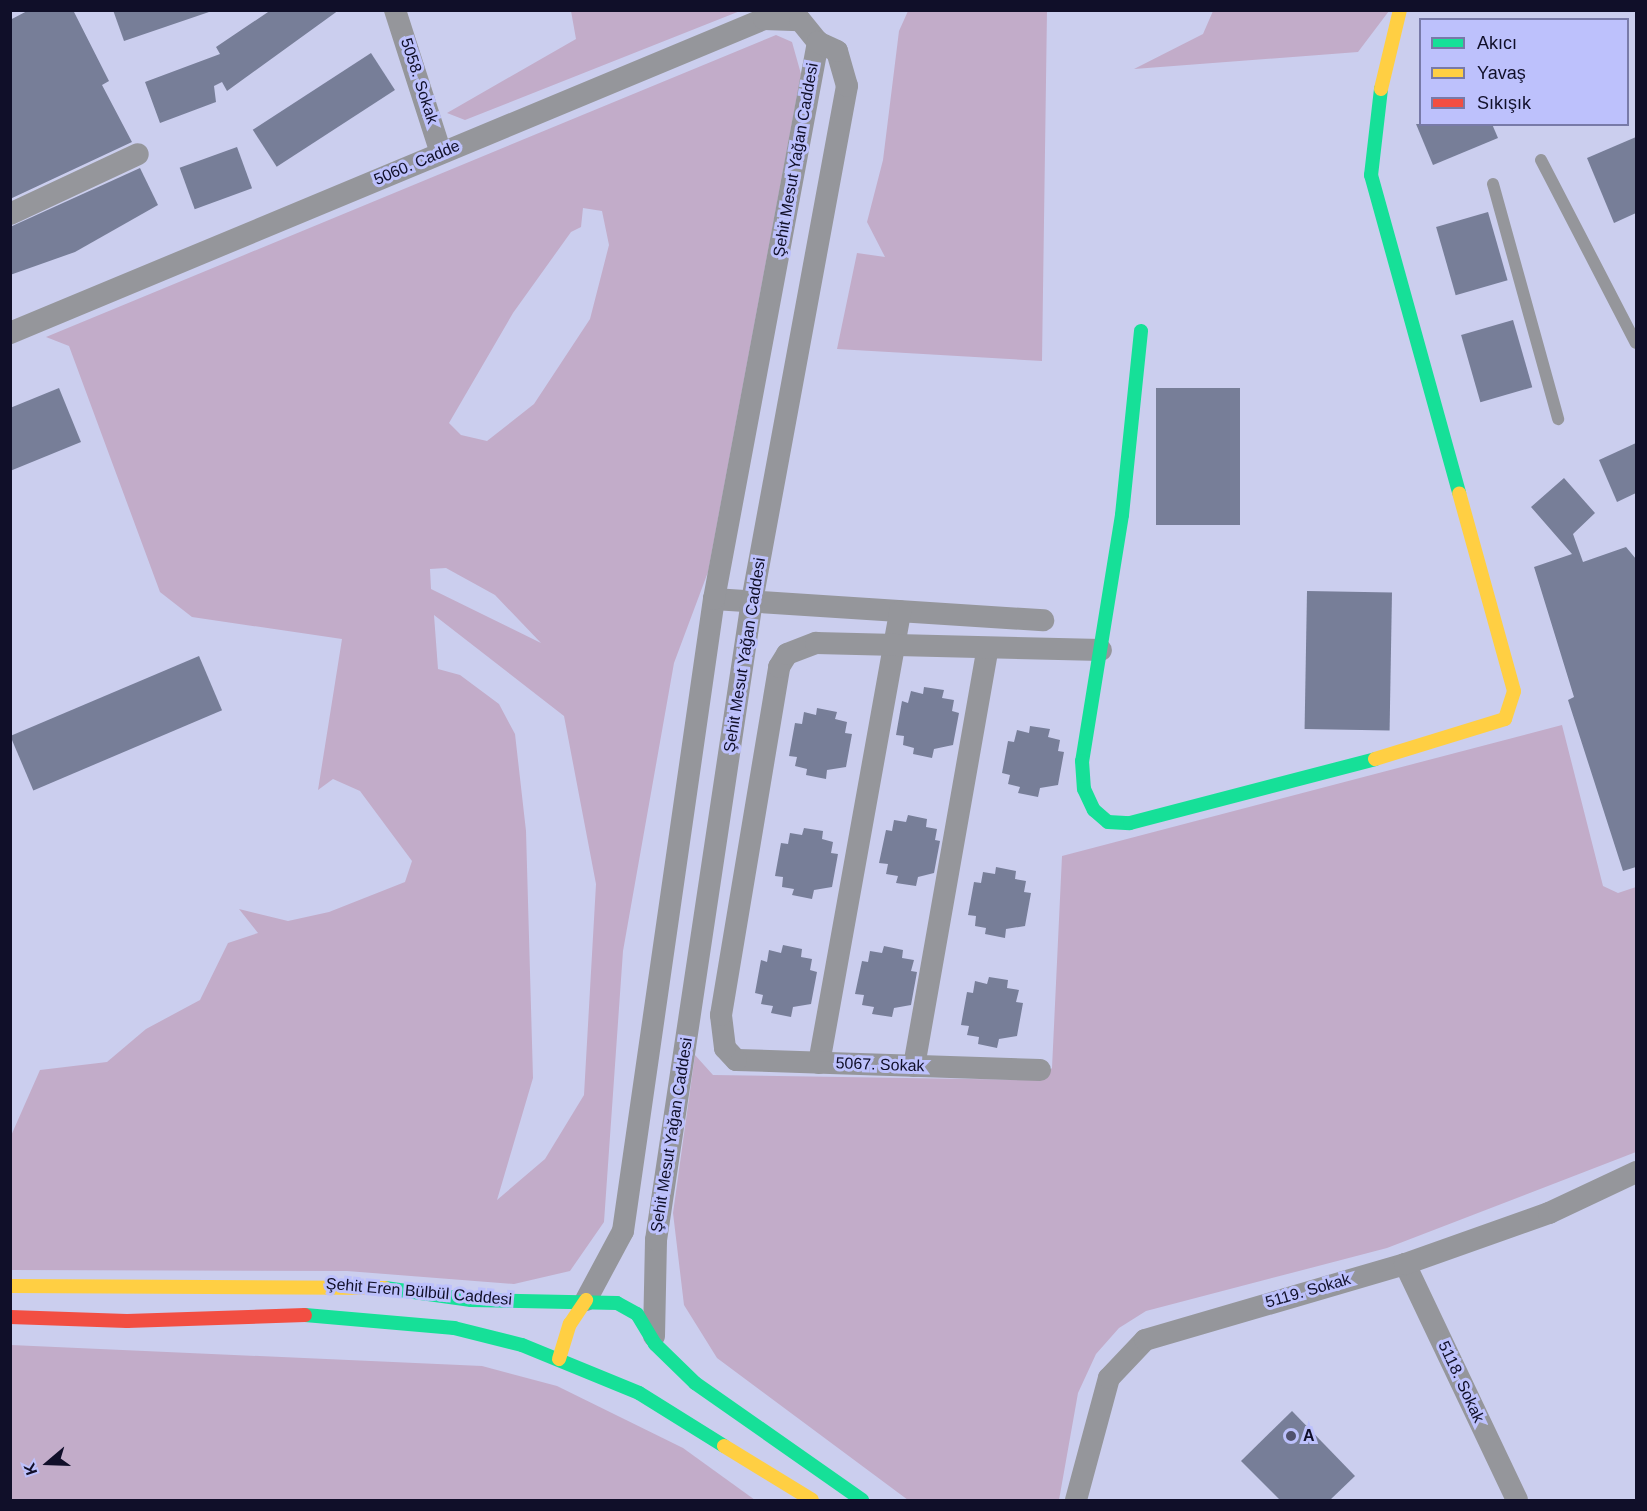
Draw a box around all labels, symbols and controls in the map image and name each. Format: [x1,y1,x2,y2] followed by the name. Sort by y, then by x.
[1419,18,1629,126] legend
[1477,33,1517,53] text: Akıcı
[396,36,442,126] street label: 5058. Sokak
[769,61,823,259] street label: Şehit Mesut Yağan Caddesi
[1477,63,1526,83] text: Yavaş
[1477,93,1531,113] text: Sıkışık
[371,136,463,190] street label: 5060. Cadde
[720,556,770,754] street label: Şehit Mesut Yağan Caddesi
[647,1036,697,1234] street label: Şehit Mesut Yağan Caddesi
[835,1054,925,1076] street label: 5067. Sokak
[1263,1270,1353,1312] street label: 5119. Sokak
[325,1274,513,1310] street label: Şehit Eren Bülbül Caddesi
[1434,1338,1488,1426] street label: 5118. Sokak
[1303,1426,1315,1446] place label: A
[1284,1429,1298,1443] marker: A
[18,1433,78,1493] north arrow
[21,1461,40,1477] text: K

